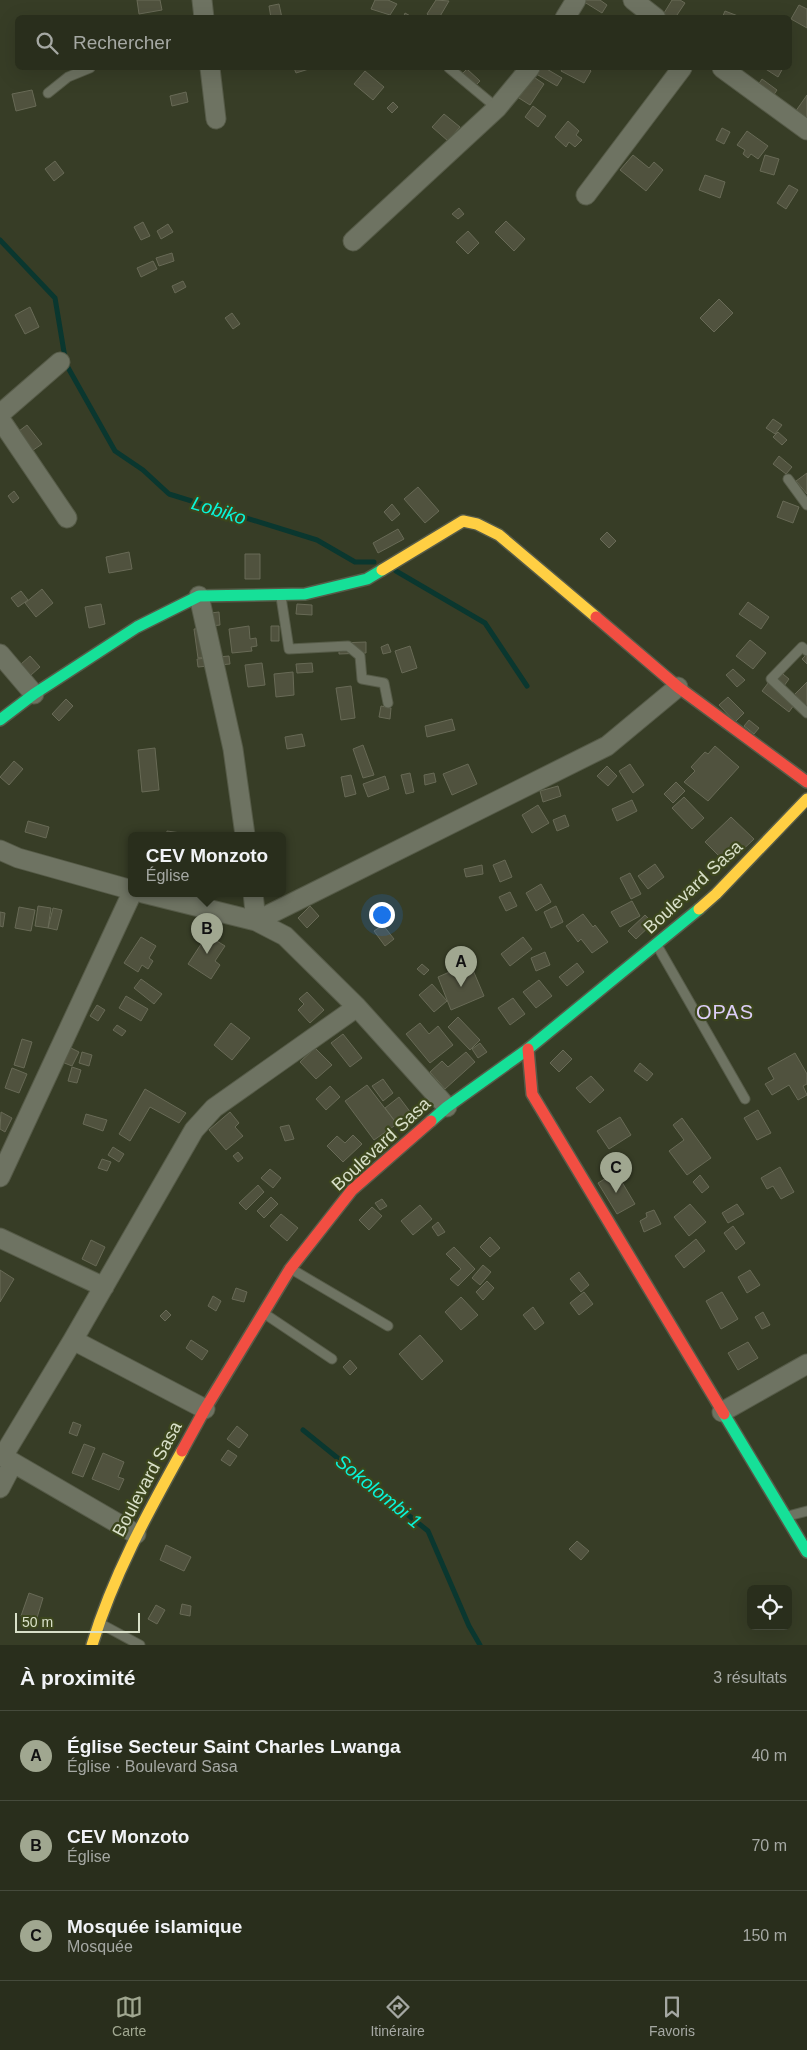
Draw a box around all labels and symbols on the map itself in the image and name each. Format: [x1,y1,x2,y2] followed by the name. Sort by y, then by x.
[189,492,249,529] water label: Lobiko
[640,836,747,938] street label: Boulevard Sasa
[369,902,395,928] your location
[191,913,223,954] pin: B
[445,946,477,987] pin: A
[696,1001,754,1023] district label: OPAS
[328,1093,435,1195] street label: Boulevard Sasa
[600,1152,632,1193] pin: C
[108,1417,186,1540] street label: Boulevard Sasa
[331,1450,426,1532] water label: Sokolombi 1
[15,1610,140,1633] scale bar

